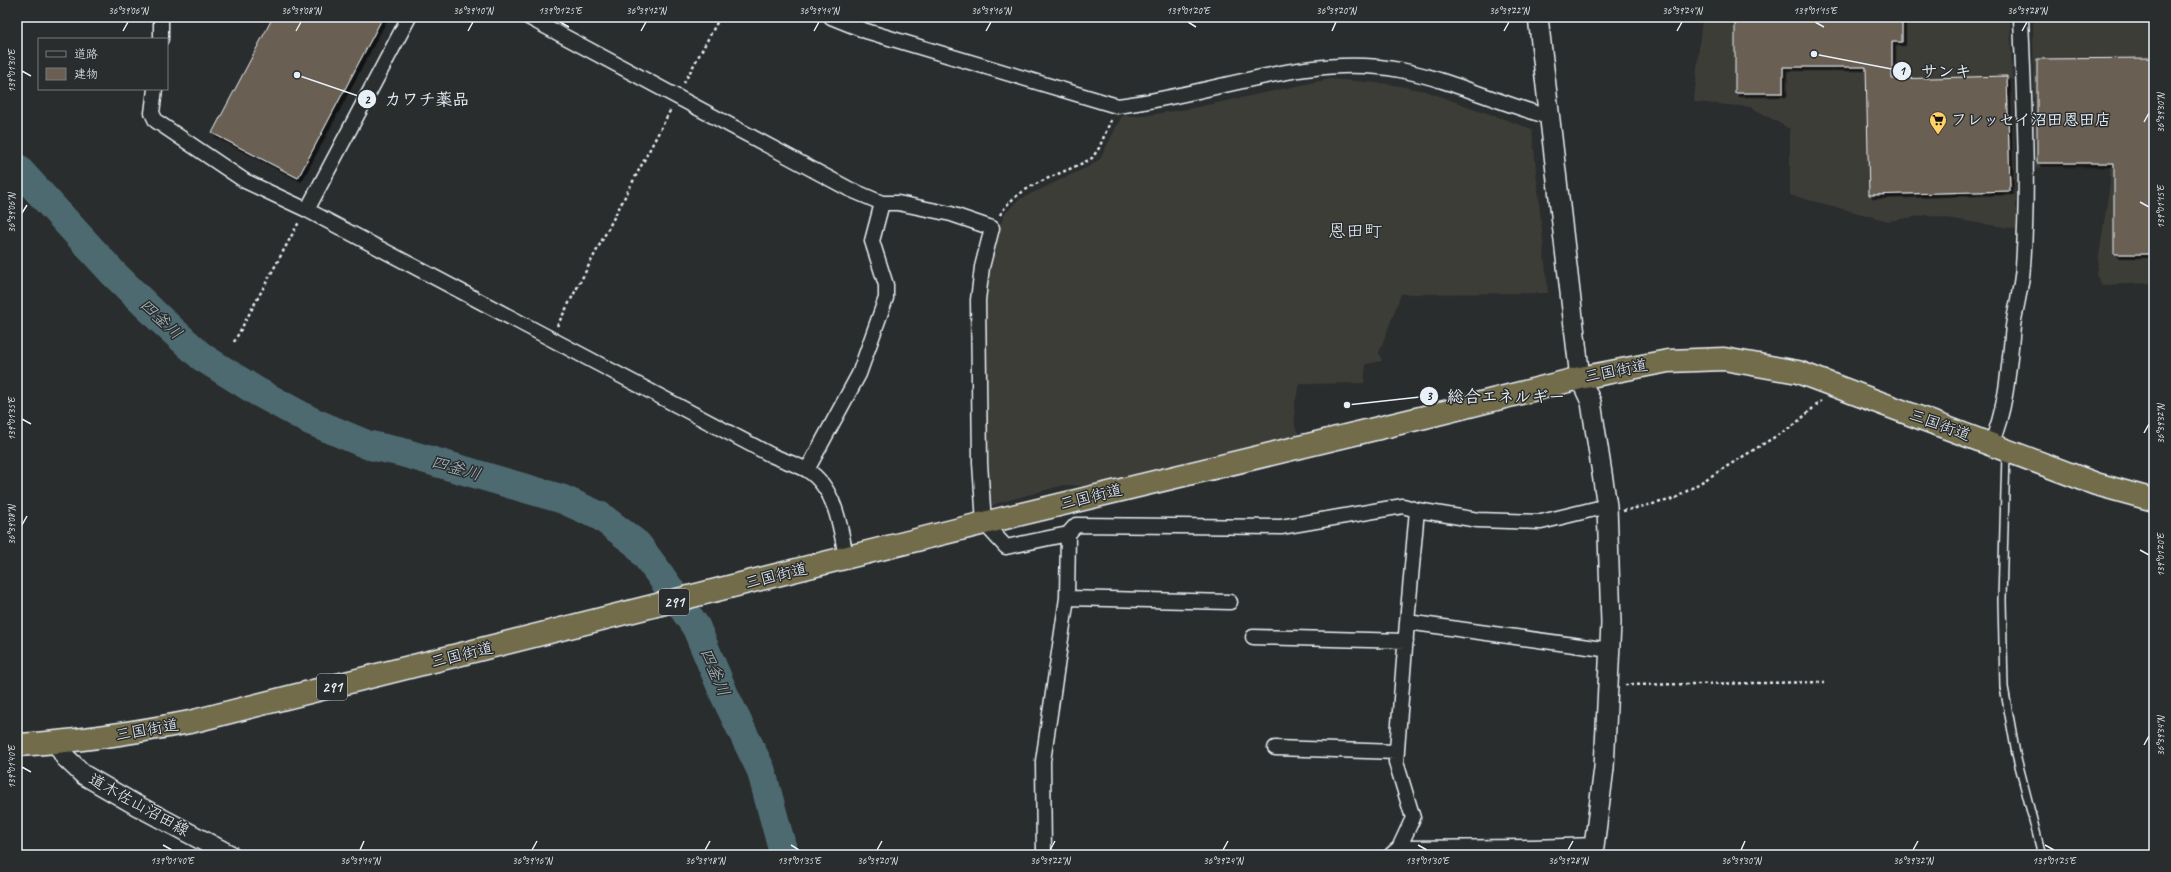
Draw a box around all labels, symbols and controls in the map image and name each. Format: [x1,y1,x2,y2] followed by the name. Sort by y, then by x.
[108,4,150,17] text: 36°39'06"N
[281,4,323,17] text: 36°39'08"N
[453,4,495,17] text: 36°39'10"N
[538,4,583,17] text: 139°01'25"E
[626,4,668,17] text: 36°39'12"N
[799,4,841,17] text: 36°39'14"N
[971,4,1013,17] text: 36°39'16"N
[1166,4,1211,17] text: 139°01'20"E
[1316,4,1358,17] text: 36°39'20"N
[1489,4,1531,17] text: 36°39'22"N
[1662,4,1704,17] text: 36°39'24"N
[1793,4,1838,17] text: 139°01'15"E
[2007,4,2049,17] text: 36°39'28"N
[38,38,168,90] legend
[74,46,98,62] text: 道路
[5,48,18,93] text: 139°01'30"E
[1892,56,1979,85] callout: サンキ
[1921,61,1972,82] text: サンキ
[1899,63,1906,79] text: 1
[74,66,98,82] text: 建物
[357,85,478,114] callout: カワチ薬品
[385,89,470,110] text: カワチ薬品
[2154,91,2167,133] text: 36°39'30"N
[364,92,371,108] text: 2
[1928,110,1948,135] supermarket icon: フレッセイ沼田恩田店
[1951,110,2111,130] place label: フレッセイ沼田恩田店
[2154,184,2167,229] text: 139°01'15"E
[5,191,18,233] text: 36°39'06"N
[1328,220,1382,242] district label: 恩田町
[135,294,187,344] water label: 四釜川
[1583,355,1649,387] street label: 三国街道
[1419,382,1574,411] callout: 総合エネルギー
[1447,386,1565,407] text: 総合エネルギー
[1426,388,1433,404] text: 3
[5,396,18,441] text: 139°01'35"E
[2154,402,2167,444] text: 36°39'32"N
[1907,405,1973,445] street label: 三国街道
[429,451,483,485] water label: 四釜川
[1058,480,1124,514] street label: 三国街道
[5,503,18,545] text: 36°39'08"N
[2154,532,2167,577] text: 139°01'20"E
[743,559,809,593] street label: 三国街道
[659,589,689,615] road number: 291
[429,638,495,672] street label: 三国街道
[695,644,735,700] water label: 四釜川
[317,674,347,700] road number: 291
[2154,714,2167,756] text: 36°39'34"N
[114,715,180,745] street label: 三国街道
[5,744,18,789] text: 139°01'40"E
[85,769,193,841] street label: 道木佐山沼田線
[150,854,195,867] text: 139°01'40"E
[340,854,382,867] text: 36°39'14"N
[512,854,554,867] text: 36°39'16"N
[685,854,727,867] text: 36°39'18"N
[777,854,822,867] text: 139°01'35"E
[857,854,899,867] text: 36°39'20"N
[1030,854,1072,867] text: 36°39'22"N
[1203,854,1245,867] text: 36°39'24"N
[1405,854,1450,867] text: 139°01'30"E
[1548,854,1590,867] text: 36°39'28"N
[1721,854,1763,867] text: 36°39'30"N
[1893,854,1935,867] text: 36°39'32"N
[2032,854,2077,867] text: 139°01'25"E

